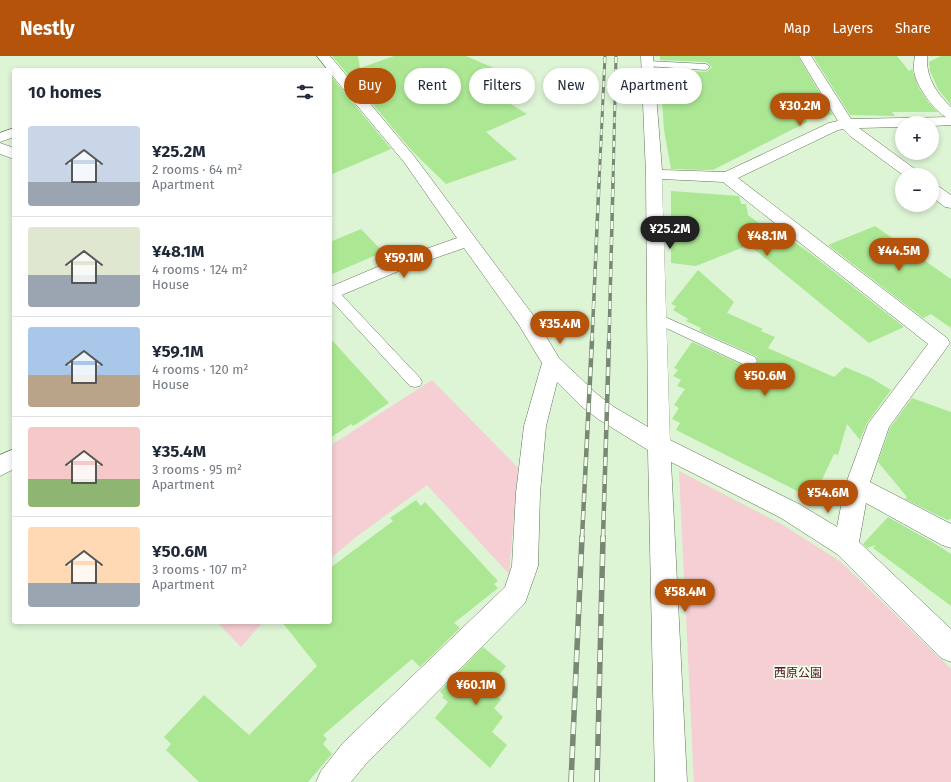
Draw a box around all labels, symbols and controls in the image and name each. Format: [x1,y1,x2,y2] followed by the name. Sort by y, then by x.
[20,17,75,40] text: Nestly
[784,20,810,37] text: Map
[832,20,873,37] text: Layers
[895,20,931,37] text: Share
[344,68,396,104] chip: Buy
[404,68,461,104] chip: Rent
[469,68,535,104] chip: Filters
[543,68,599,104] chip: New
[607,68,702,104] chip: Apartment
[294,81,316,103] icon: filters
[28,82,102,103] text: 10 homes
[767,93,833,127] pin: ¥30.2M
[779,98,821,113] text: ¥30.2M
[895,116,939,212] map controls
[895,116,939,160] button: +
[152,141,206,162] text: ¥25.2M
[60,142,108,190] icon: home
[152,162,242,177] text: 2 rooms · 64 m²
[895,168,939,212] button: −
[152,177,214,192] text: Apartment
[637,216,703,250] pin: ¥25.2M
[650,221,690,236] text: ¥25.2M
[734,223,800,257] pin: ¥48.1M
[747,228,787,243] text: ¥48.1M
[866,238,932,272] pin: ¥44.5M
[152,241,204,262] text: ¥48.1M
[60,243,108,291] icon: home
[878,243,920,258] text: ¥44.5M
[371,245,437,279] pin: ¥59.1M
[384,250,424,265] text: ¥59.1M
[152,262,248,277] text: 4 rooms · 124 m²
[152,277,189,292] text: House
[527,311,593,345] pin: ¥35.4M
[539,316,581,331] text: ¥35.4M
[152,341,204,362] text: ¥59.1M
[60,343,108,391] icon: home
[152,362,248,377] text: 4 rooms · 120 m²
[732,363,798,397] pin: ¥50.6M
[744,368,786,383] text: ¥50.6M
[152,377,189,392] text: House
[152,441,206,462] text: ¥35.4M
[60,443,108,491] icon: home
[152,462,242,477] text: 3 rooms · 95 m²
[152,477,214,492] text: Apartment
[795,480,861,514] pin: ¥54.6M
[807,485,849,500] text: ¥54.6M
[152,541,207,562] text: ¥50.6M
[60,543,108,591] icon: home
[152,562,247,577] text: 3 rooms · 107 m²
[152,577,214,592] text: Apartment
[652,579,718,613] pin: ¥58.4M
[664,584,706,599] text: ¥58.4M
[774,666,822,680] park label: 西原公園
[443,672,509,706] pin: ¥60.1M
[456,677,496,692] text: ¥60.1M

